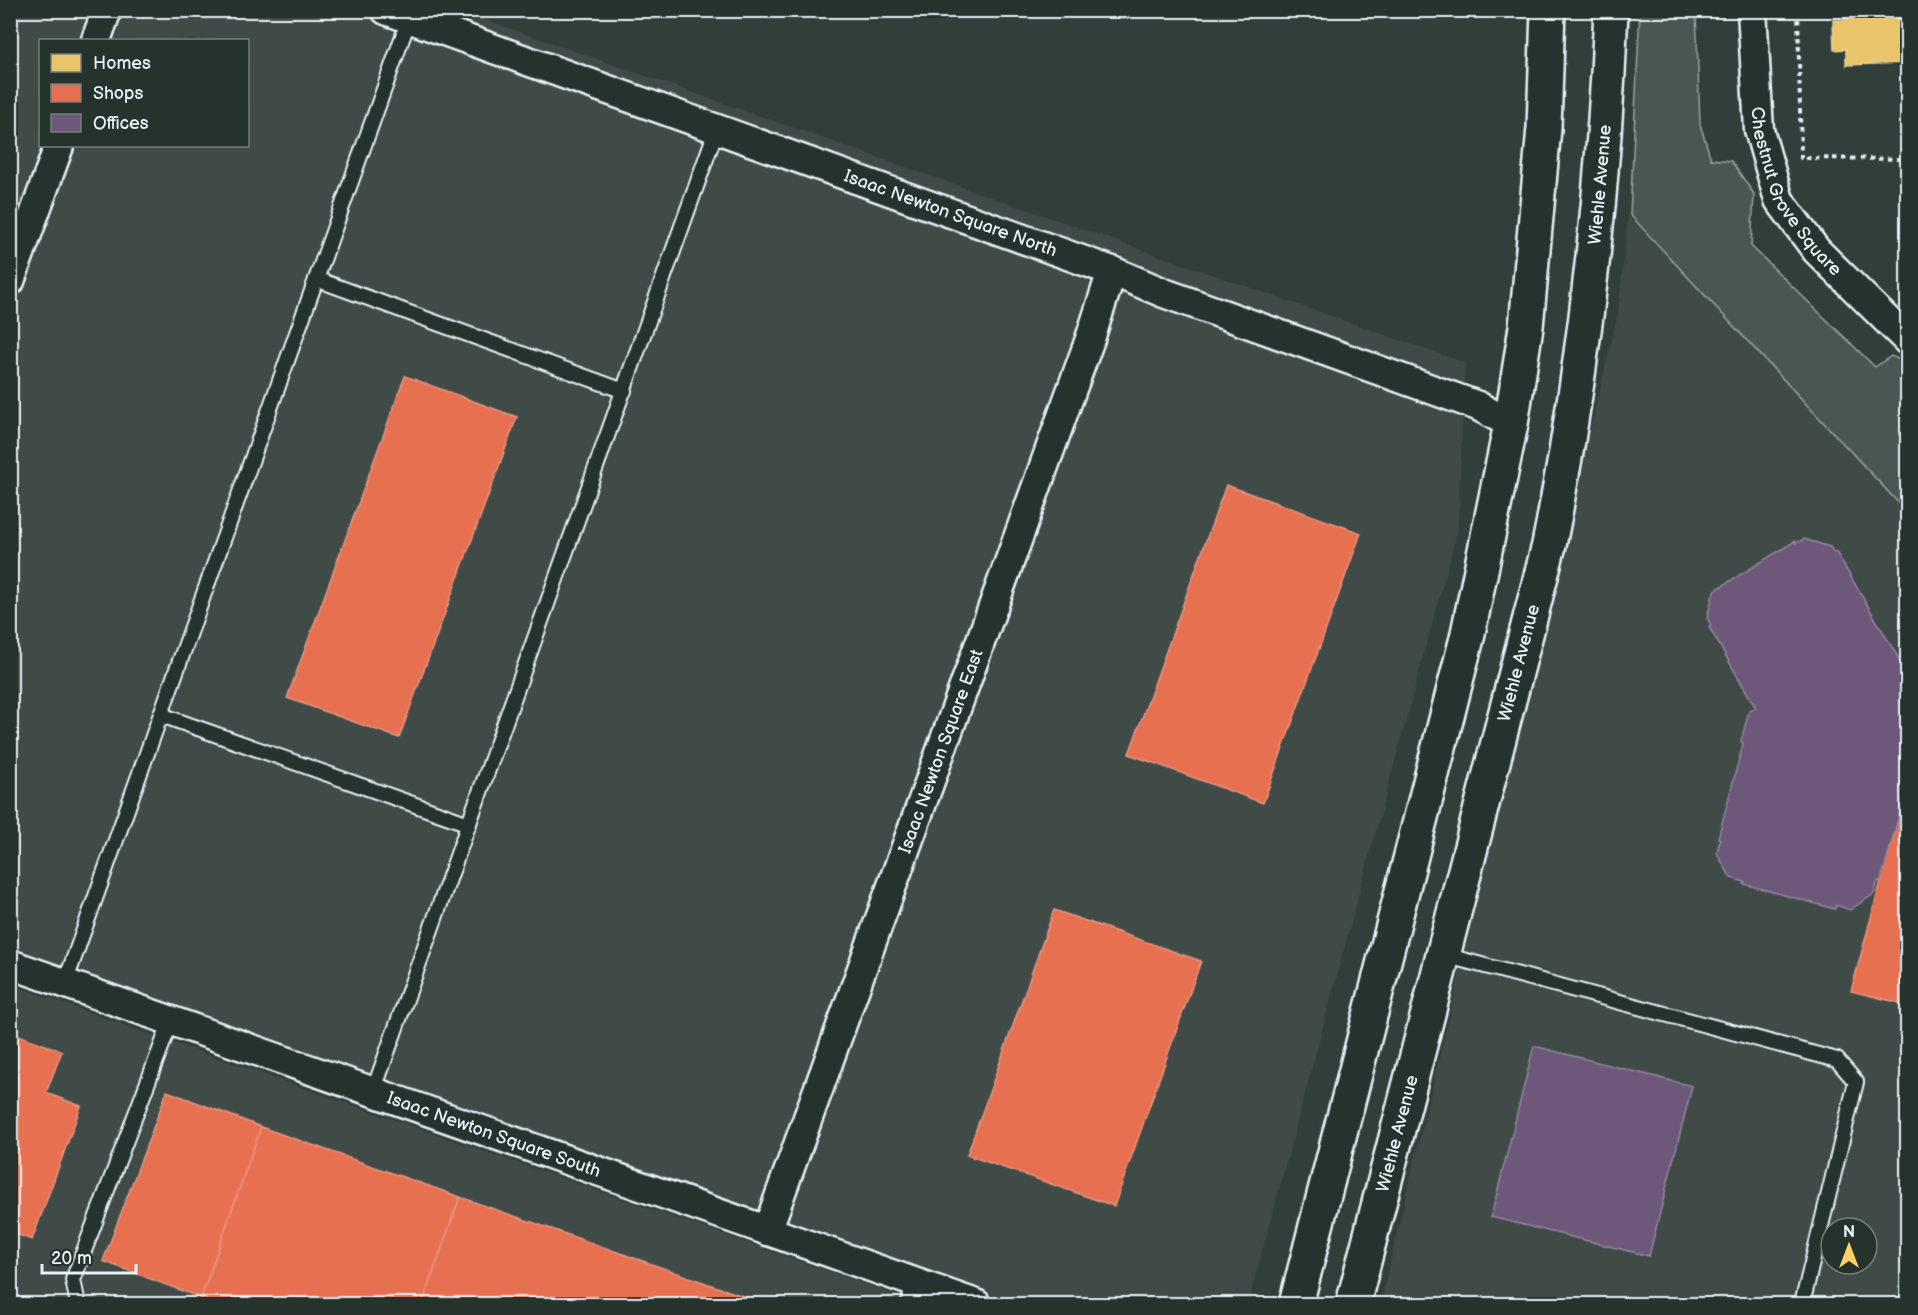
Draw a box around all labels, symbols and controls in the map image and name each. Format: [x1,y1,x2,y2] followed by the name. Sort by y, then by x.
[39,39,249,147] legend
[93,53,151,74] text: Homes
[93,83,144,104] text: Shops
[1747,106,1846,280] street label: Chestnut Grove Square
[93,113,149,134] text: Offices
[1584,124,1615,246] street label: Wiehle Avenue
[841,165,1060,261] street label: Isaac Newton Square North
[1493,602,1544,724] street label: Wiehle Avenue
[894,646,987,856] street label: Isaac Newton Square East
[1372,1072,1422,1194] street label: Wiehle Avenue
[384,1087,604,1182] street label: Isaac Newton Square South
[1819,1216,1879,1276] north arrow
[1843,1223,1855,1242] text: N
[42,1237,136,1275] scale bar
[51,1248,92,1269] text: 20 m

